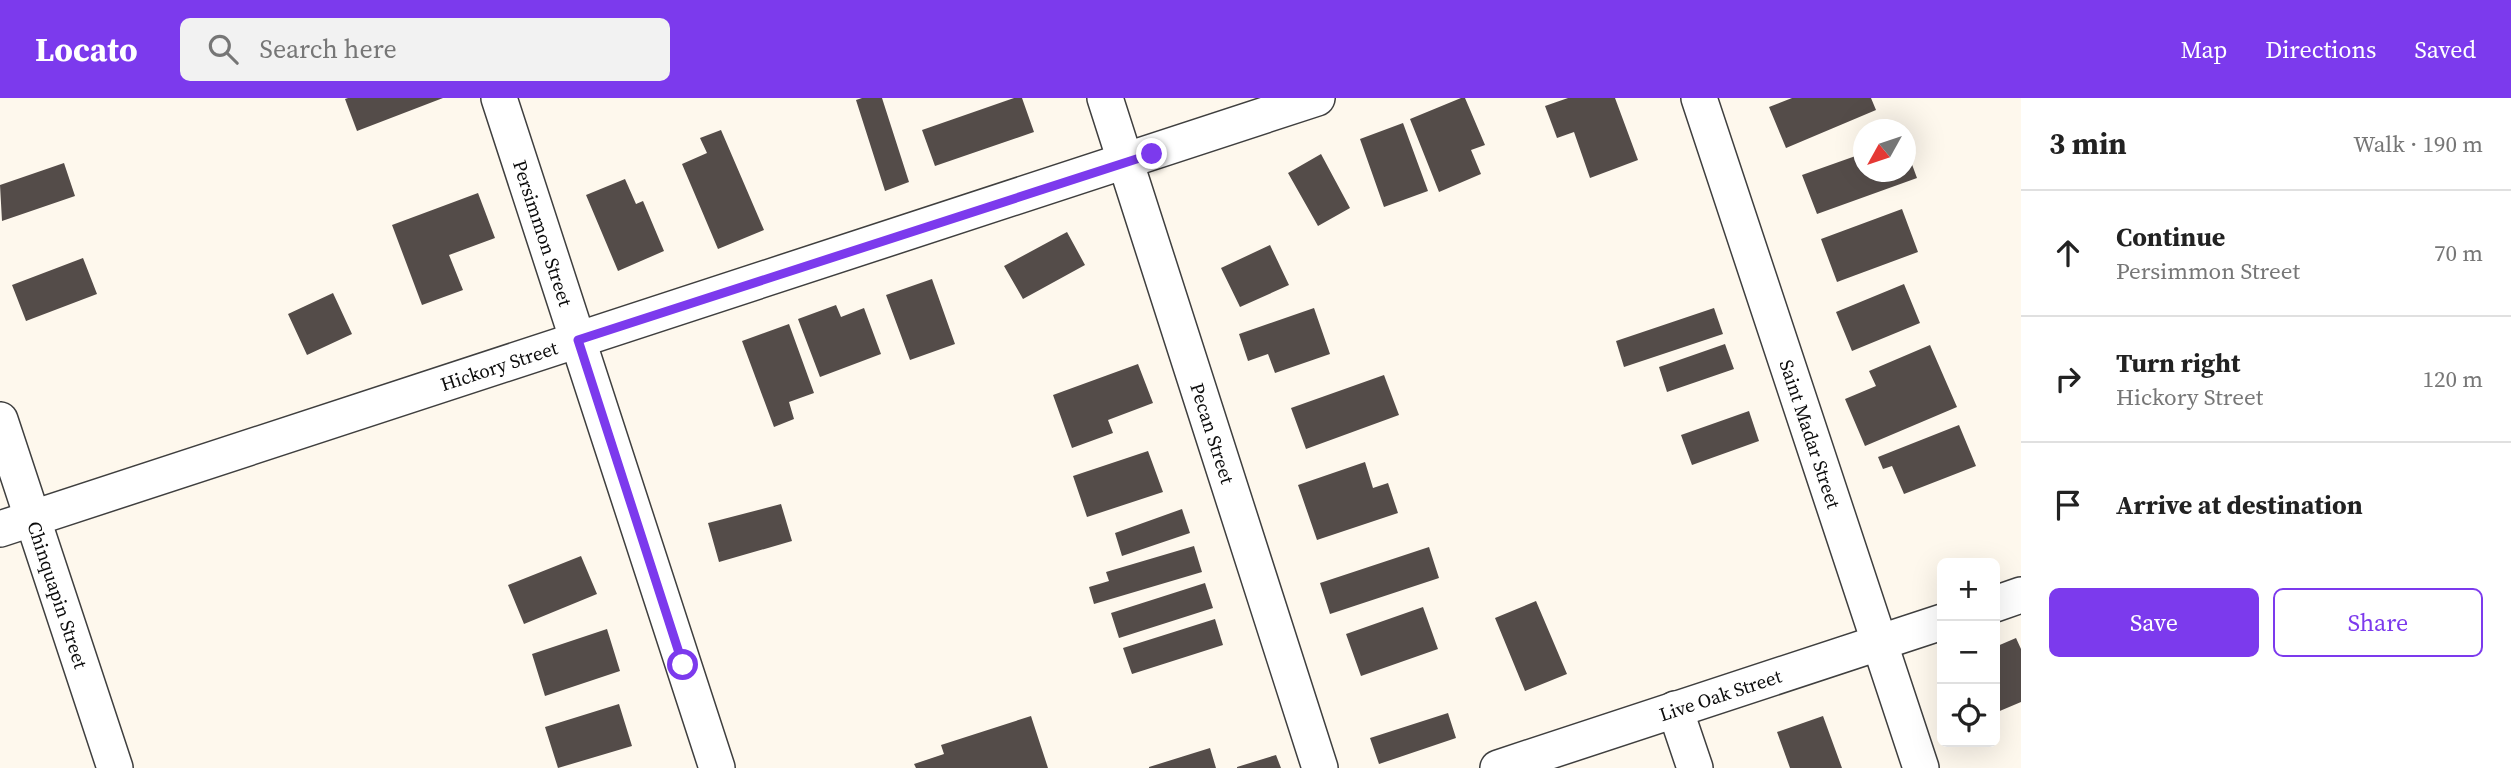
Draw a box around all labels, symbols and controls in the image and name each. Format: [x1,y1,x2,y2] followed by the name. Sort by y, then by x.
[180,18,670,81] search box
[35,27,138,72] text: Locato
[204,30,242,68] icon: search
[260,31,397,67] text: Search here
[2180,33,2227,66] text: Map
[2265,33,2376,66] text: Directions
[2414,33,2476,66] text: Saved
[1853,119,1916,182] north arrow
[2049,123,2127,164] text: 3 min
[2353,128,2483,160] text: Walk · 190 m
[1136,138,1167,169] route end
[507,157,579,310] street label: Persimmon Street
[2116,219,2225,255] text: Continue
[2049,234,2087,272] icon: ahead
[2434,237,2483,269] text: 70 m
[2116,255,2300,287] text: Persimmon Street
[437,334,562,397] street label: Hickory Street
[2116,345,2240,381] text: Turn right
[1774,356,1847,513] street label: Saint Madar Street
[2049,360,2087,398] icon: right
[2422,363,2483,395] text: 120 m
[1184,379,1241,488] street label: Pecan Street
[2116,381,2263,413] text: Hickory Street
[2049,486,2087,524] icon: arrive
[2116,487,2363,523] text: Arrive at destination
[21,518,94,672] street label: Chinquapin Street
[1937,558,2000,747] map controls
[1937,558,2000,621] button: +
[2049,588,2259,657] button: Save
[2273,588,2483,657] button: Share
[1937,621,2000,684] button: −
[667,649,698,680] route start
[1656,662,1786,727] street label: Live Oak Street
[1937,684,2000,747] button: locate

